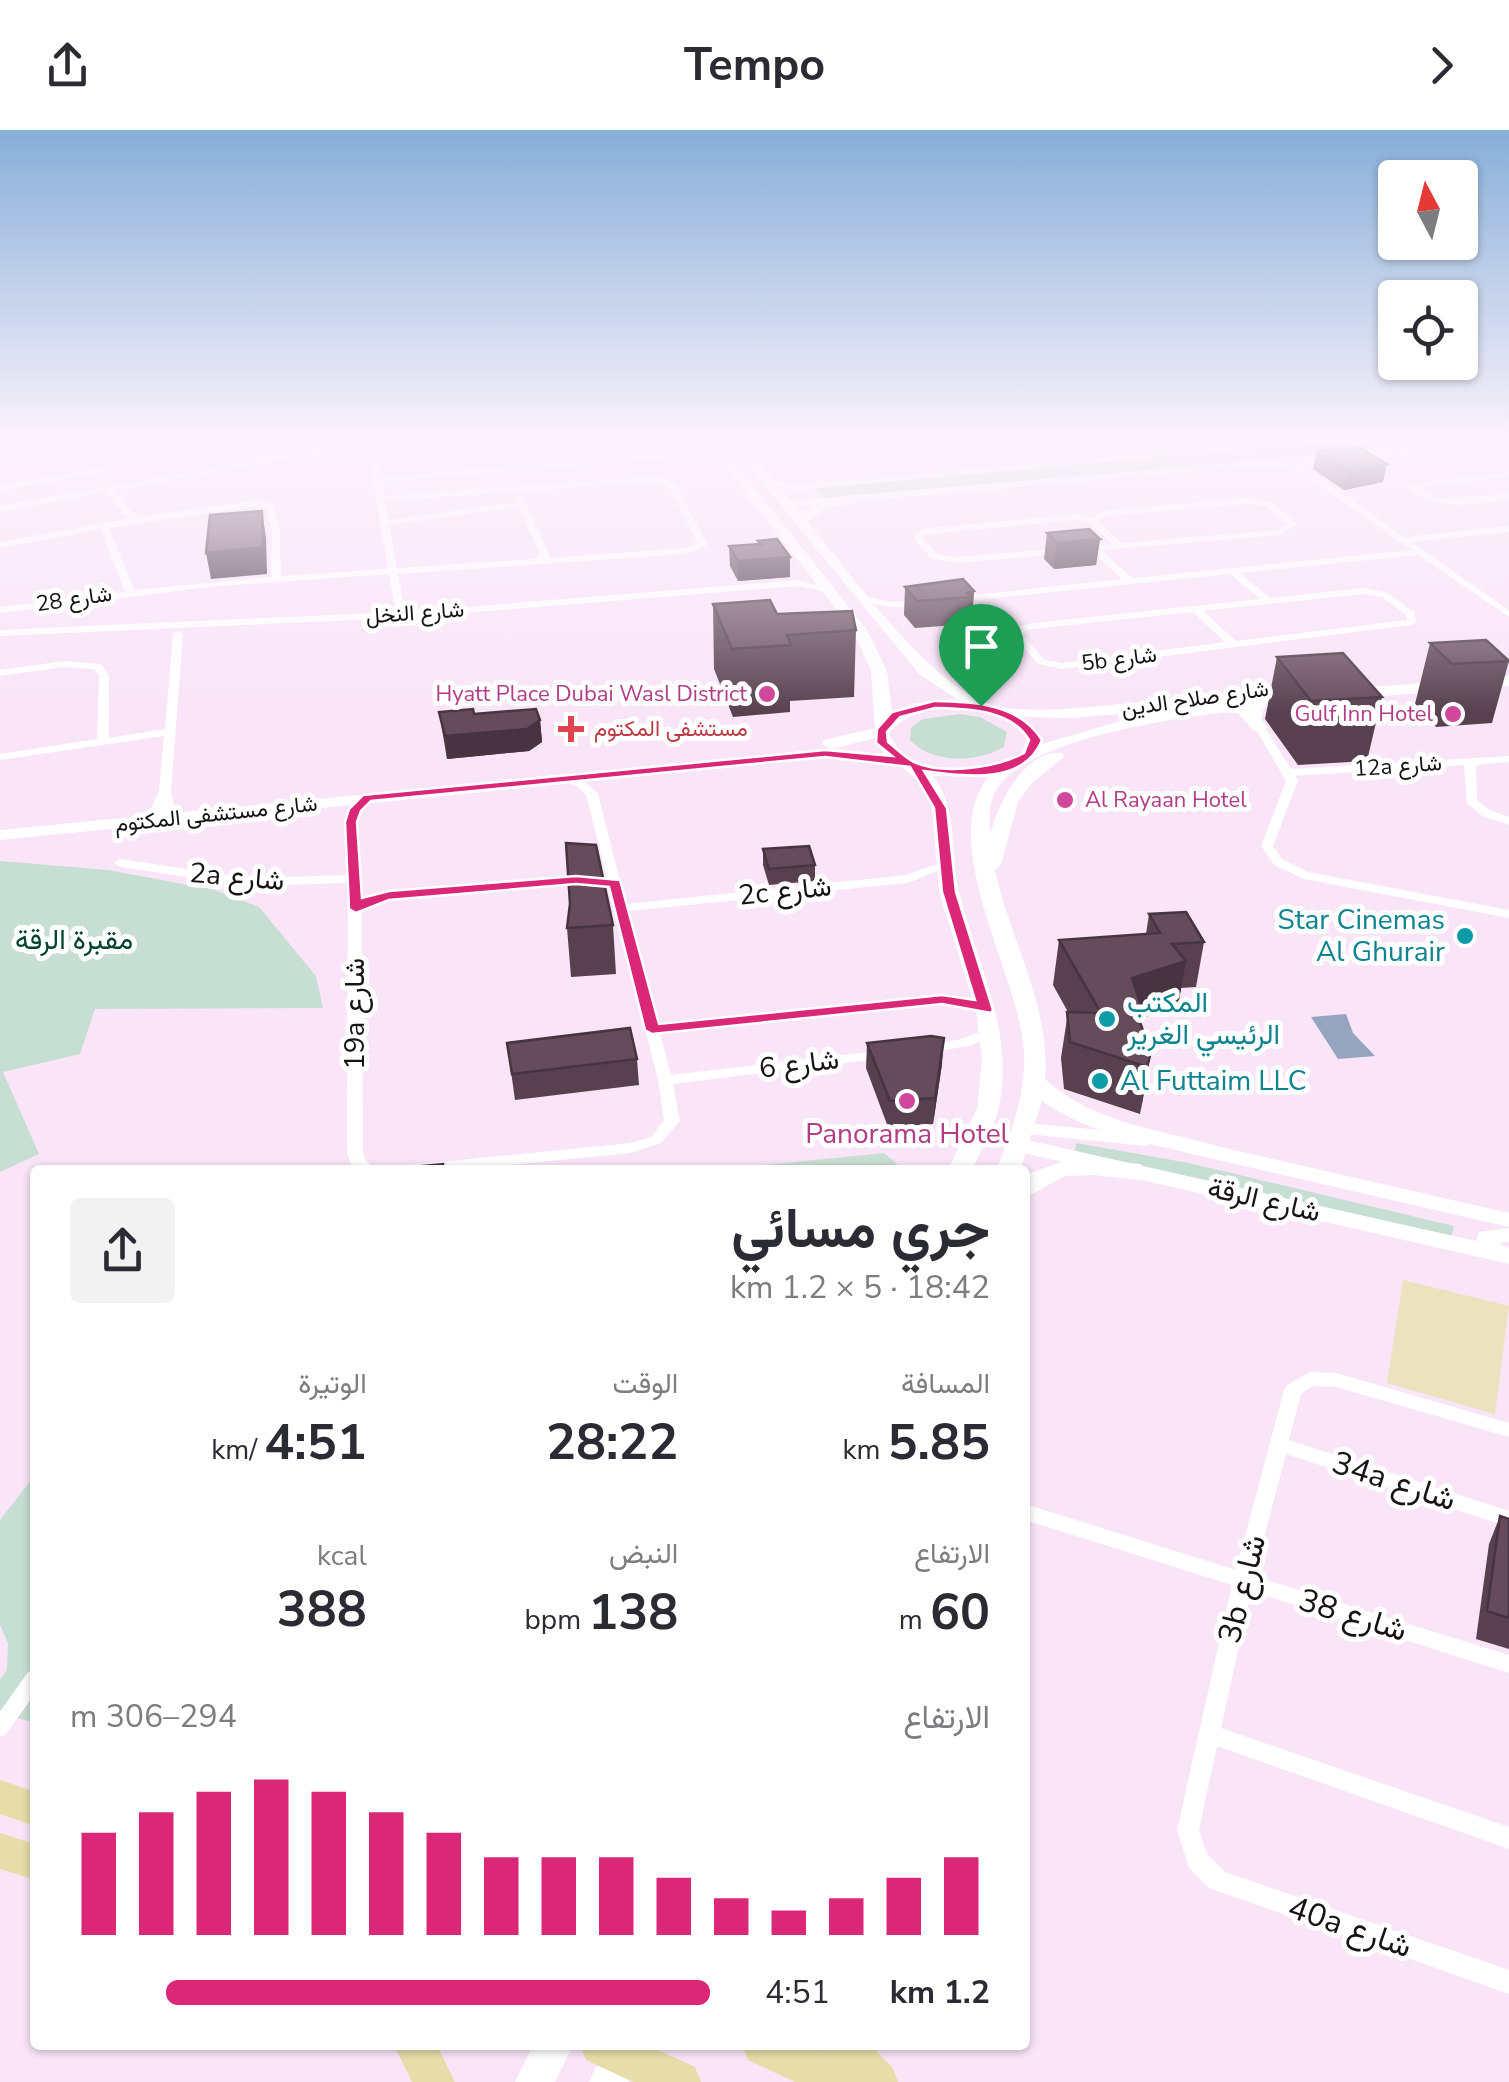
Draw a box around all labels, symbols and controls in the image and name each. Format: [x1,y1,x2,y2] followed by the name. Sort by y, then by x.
[684,35,825,96] text: Tempo
[40,38,95,93] icon: share
[1414,38,1469,93] icon: forward
[1378,160,1478,260] north arrow
[1378,160,1478,380] map controls
[1378,280,1478,380] button: locate
[34,579,114,619] street label: شارع 28
[365,595,465,631] street label: شارع النخل
[939,604,1024,707] pin
[954,619,1009,674] icon: arrive
[1079,639,1159,679] street label: 5b شارع
[1119,674,1271,724] street label: شارع صلاح الدين
[436,679,747,709] place label: Hyatt Place Dubai Wasl District
[756,683,778,705] marker: Hyatt Place Dubai Wasl District
[1294,699,1433,729] place label: Gulf Inn Hotel
[1442,703,1464,725] marker: Gulf Inn Hotel
[594,714,748,744] place label: مستشفى المكتوم
[558,716,584,742] marker: مستشفى المكتوم
[1353,748,1443,784] street label: 12a شارع
[1085,785,1247,815] place label: Al Rayaan Hotel
[113,788,319,840] street label: شارع مستشفى المكتوم
[1054,789,1076,811] marker: Al Rayaan Hotel
[188,854,286,900] street label: 2a شارع
[737,867,833,915] street label: 2c شارع
[1278,901,1445,971] place label: Star Cinemas Al Ghurair
[15,921,133,959] park label: مقبرة الرقة
[1454,925,1476,947] marker: Star Cinemas Al Ghurair
[336,958,374,1070] street label: 19a شارع
[1126,984,1280,1057] place label: المكتب الرئيسي الغرير
[1096,1008,1118,1030] marker: المكتب الرئيسي الغرير
[757,1040,841,1088] street label: شارع 6
[1120,1062,1307,1100] place label: Al Futtaim LLC
[1089,1070,1111,1092] marker: Al Futtaim LLC
[896,1090,918,1112] marker: Panorama Hotel
[805,1115,1010,1153] place label: Panorama Hotel
[1204,1169,1324,1231] street label: شارع الرقة
[731,1191,990,1266] text: جري مسائي
[70,1198,175,1303] button: share
[730,1266,990,1309] text: 18:42 · 5 × 1.2 km
[298,1365,367,1403] text: الوتيرة
[613,1365,678,1403] text: الوقت
[901,1365,990,1403] text: المسافة
[264,1408,367,1477] text: 4:51
[546,1408,678,1477] text: 28:22
[888,1408,990,1477] text: 5.85
[211,1431,264,1469] text: /km
[842,1431,888,1469] text: km
[1327,1441,1461,1521] street label: 34a شارع
[1208,1530,1276,1648] street label: 3b شارع
[609,1535,678,1573] text: النبض
[914,1535,990,1573] text: الارتفاع
[317,1537,367,1575] text: kcal
[277,1575,367,1644] text: 388
[588,1578,678,1647] text: 138
[930,1578,990,1647] text: 60
[1294,1578,1412,1652] street label: شارع 38
[525,1601,588,1639] text: bpm
[899,1601,930,1639] text: m
[70,1695,237,1738] text: 294–306 m
[903,1696,990,1739] text: الارتفاع
[1283,1886,1417,1968] street label: 40a شارع
[765,1971,830,2014] text: 4:51
[890,1971,990,2014] text: 1.2 km

